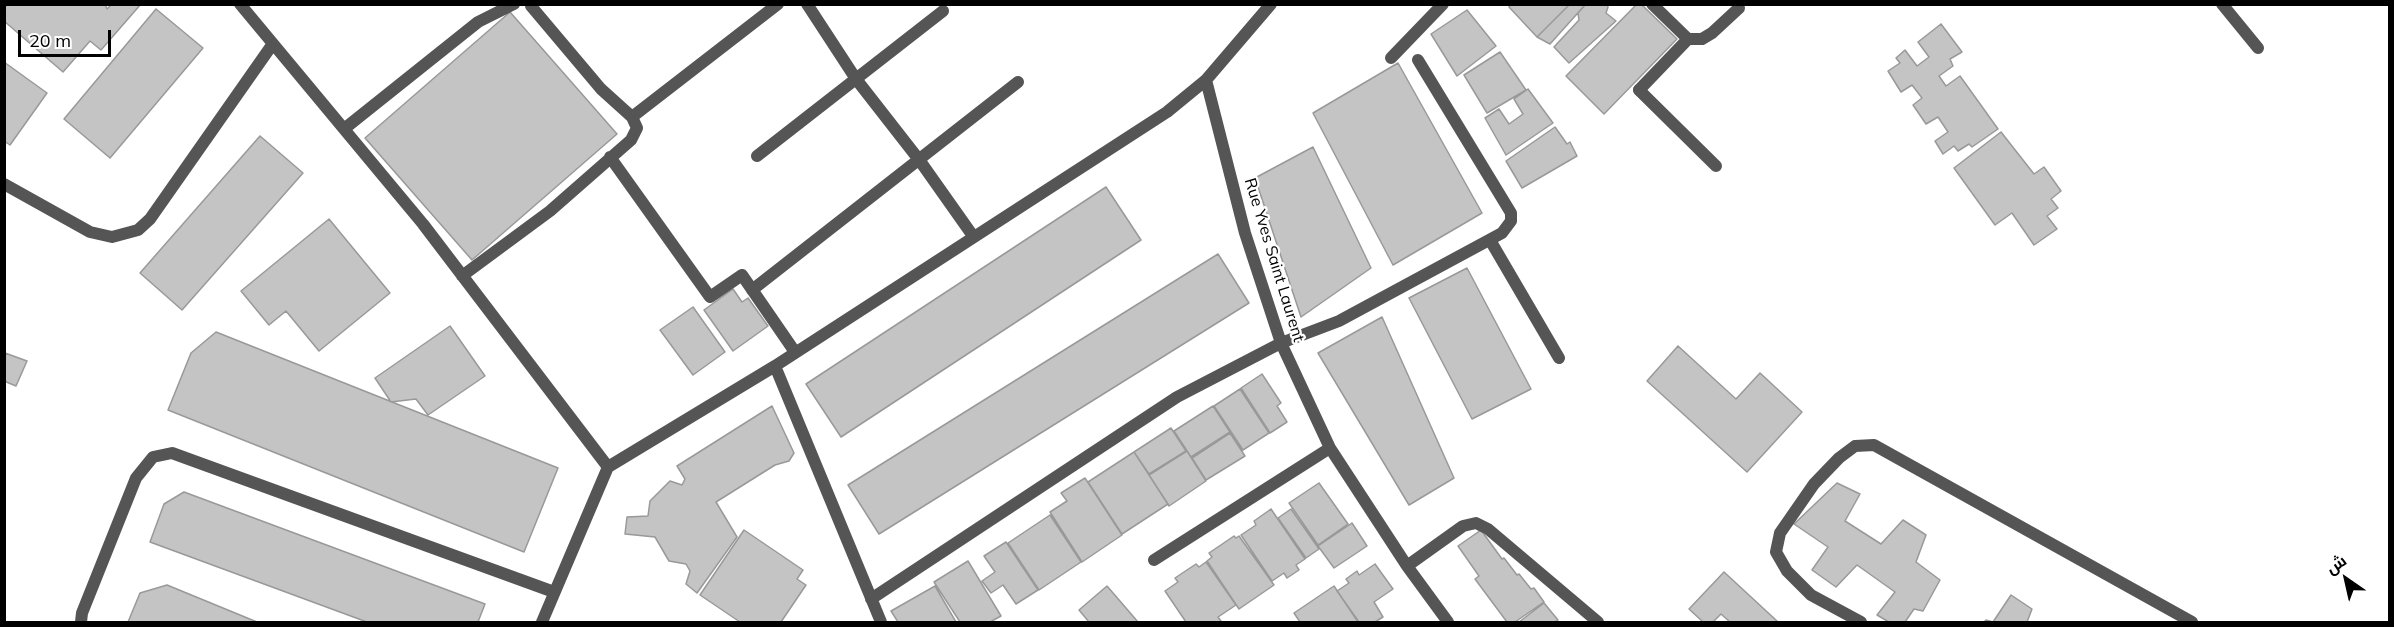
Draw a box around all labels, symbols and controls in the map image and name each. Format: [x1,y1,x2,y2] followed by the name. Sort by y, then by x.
[21,18,114,56] scale bar
[29,29,71,52] text: 20 m
[1240,176,1308,344] street label: Rue Yves Saint Laurent
[2316,549,2376,609] north arrow
[2322,550,2350,578] text: ش

